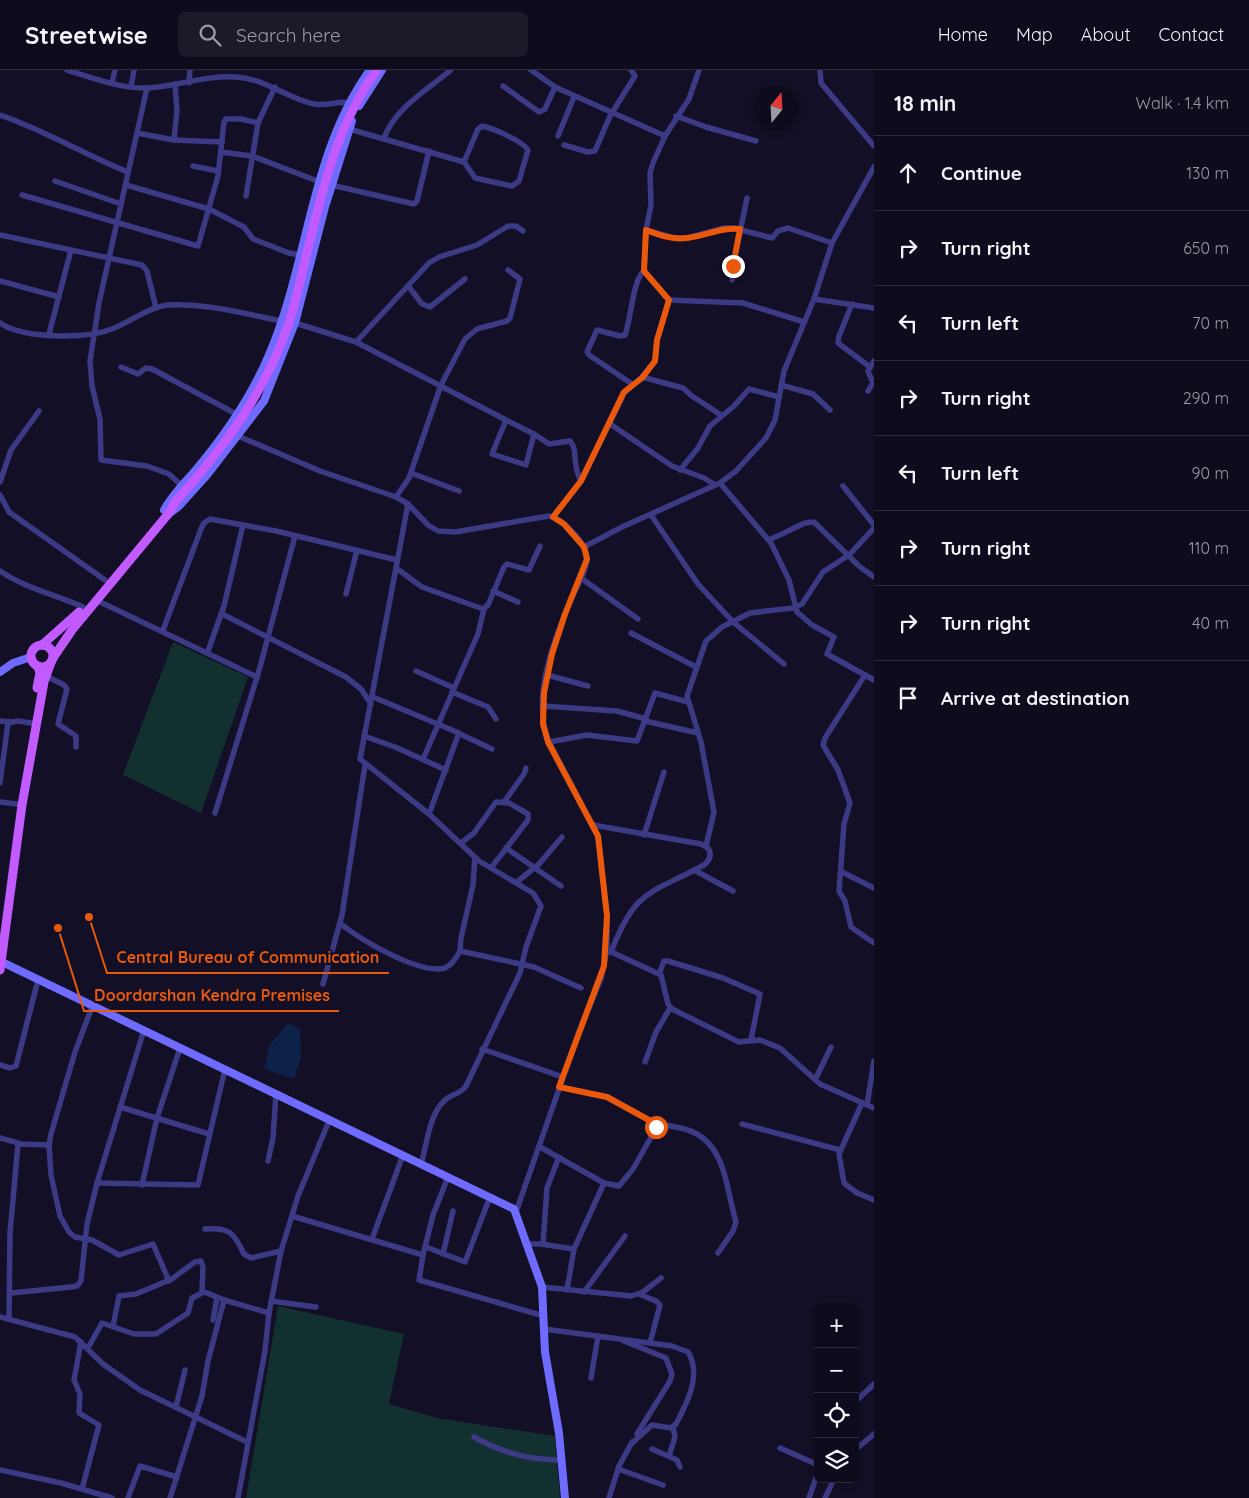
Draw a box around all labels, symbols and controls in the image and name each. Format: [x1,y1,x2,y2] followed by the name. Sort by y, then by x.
[178,12,528,57] search box
[25,20,148,50] text: Streetwise
[196,21,224,49] icon: search
[236,23,341,47] text: Search here
[938,23,988,46] text: Home
[1016,23,1053,46] text: Map
[1081,23,1131,46] text: About
[1159,23,1224,46] text: Contact
[754,85,799,130] north arrow
[894,90,956,116] text: 18 min
[1136,93,1229,113] text: Walk · 1.4 km
[894,159,922,187] icon: ahead
[941,161,1022,185] text: Continue
[1186,163,1229,183] text: 130 m
[894,234,922,262] icon: right
[941,236,1030,260] text: Turn right
[1183,238,1229,258] text: 650 m
[722,255,745,278] route end
[894,309,922,337] icon: left
[941,311,1019,335] text: Turn left
[1192,313,1229,333] text: 70 m
[894,384,922,412] icon: right
[941,386,1030,410] text: Turn right
[1183,388,1229,408] text: 290 m
[894,459,922,487] icon: left
[941,461,1019,485] text: Turn left
[1192,463,1229,483] text: 90 m
[894,534,922,562] icon: right
[941,536,1030,560] text: Turn right
[1189,538,1229,558] text: 110 m
[894,609,922,637] icon: right
[941,611,1030,635] text: Turn right
[1192,613,1229,633] text: 40 m
[894,684,922,712] icon: arrive
[941,686,1130,710] text: Arrive at destination
[107,942,389,973] callout: Central Bureau of Communication
[117,947,379,967] text: Central Bureau of Communication
[84,980,339,1011] callout: Doordarshan Kendra Premises
[94,985,330,1005] text: Doordarshan Kendra Premises
[645,1116,668,1139] route start
[814,1303,859,1483] map controls
[814,1303,859,1348] button: +
[814,1348,859,1393] button: −
[814,1393,859,1438] button: locate
[814,1438,859,1483] button: layers

